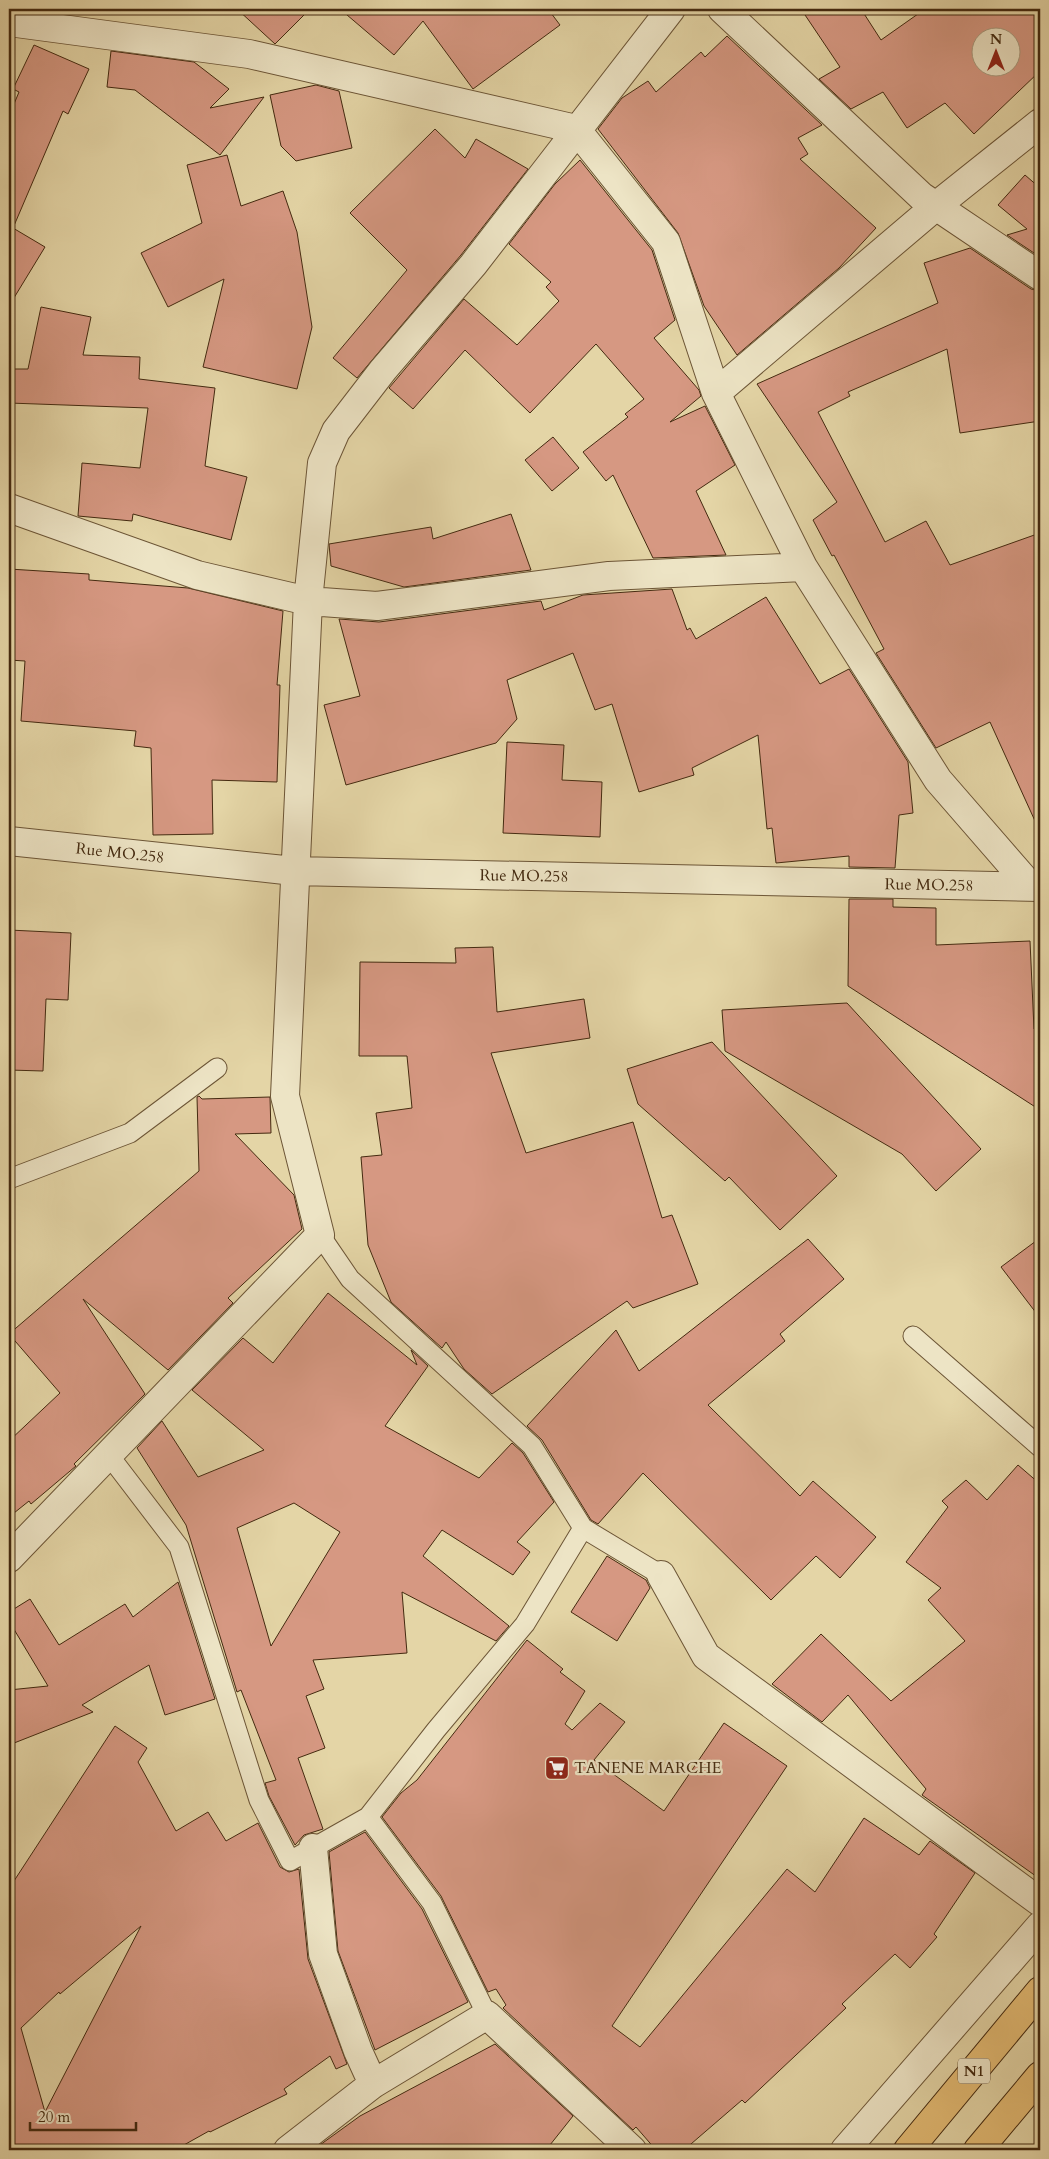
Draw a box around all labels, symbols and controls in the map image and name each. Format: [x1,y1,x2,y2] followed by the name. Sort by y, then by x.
[972,28,1022,78] north arrow
[990,30,1002,49] text: N
[75,837,165,869] street label: Rue MO.258
[479,864,569,888] street label: Rue MO.258
[884,873,974,897] street label: Rue MO.258
[544,1755,570,1781] supermarket icon: TANENE MARCHE
[574,1757,722,1779] place label: TANENE MARCHE
[958,2058,990,2084] road number: N1
[30,2099,136,2131] scale bar
[38,2107,70,2127] text: 20 m

